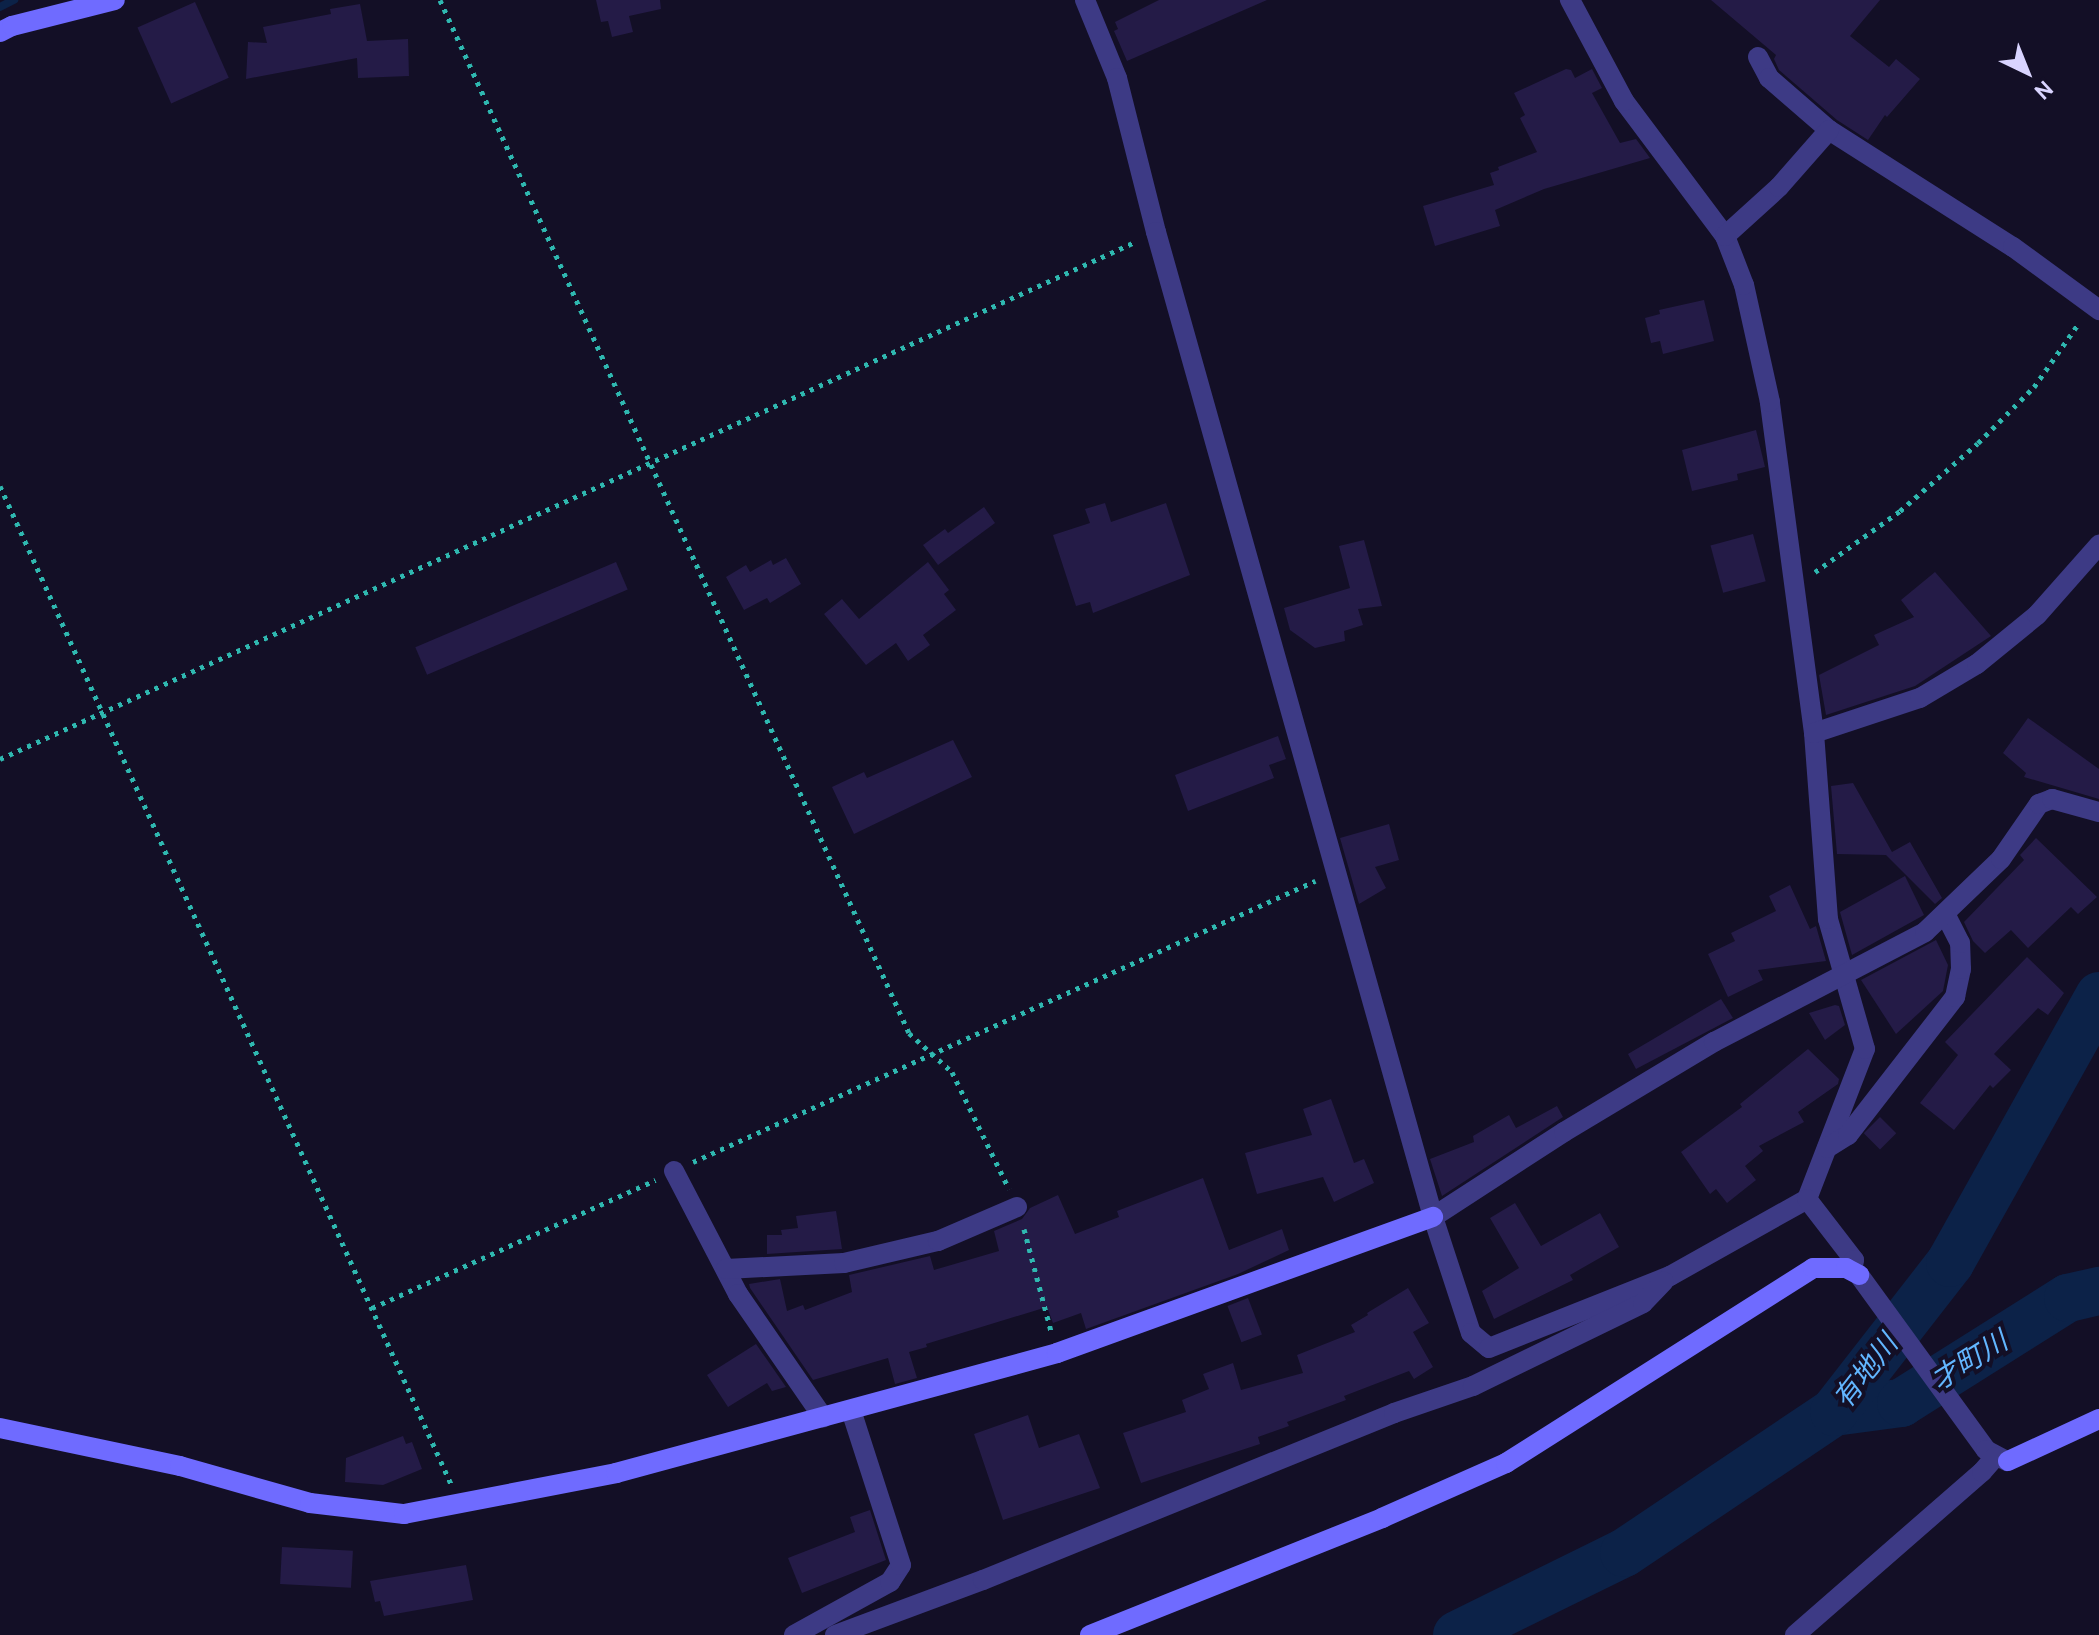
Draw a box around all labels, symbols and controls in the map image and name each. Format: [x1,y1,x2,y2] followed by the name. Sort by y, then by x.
[1987,32,2067,112] north arrow
[2029,75,2059,105] text: N
[1924,1323,2014,1397] water label: 才町川
[1826,1328,1904,1414] water label: 有地川

